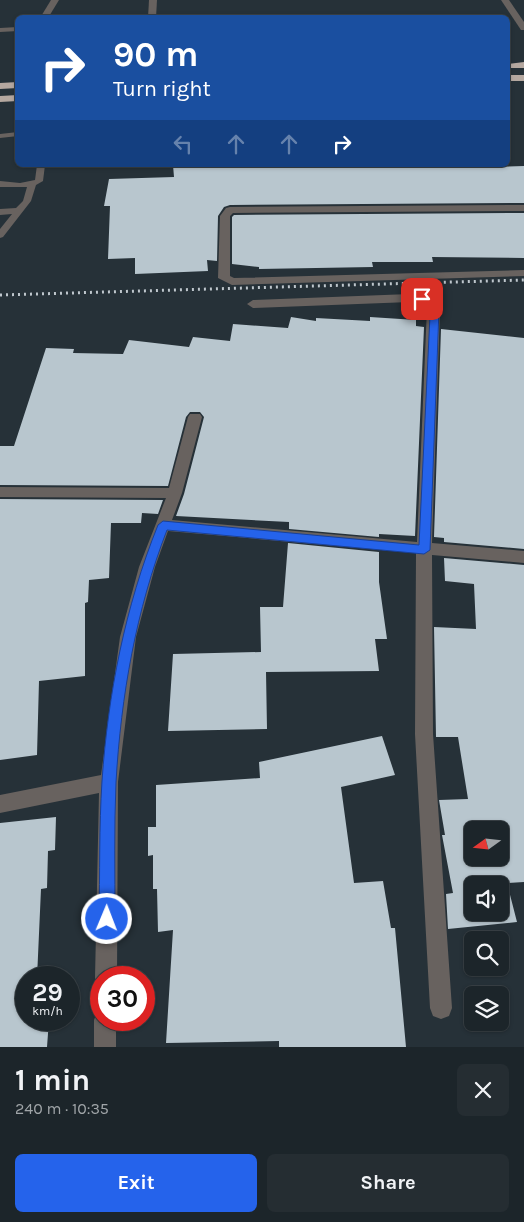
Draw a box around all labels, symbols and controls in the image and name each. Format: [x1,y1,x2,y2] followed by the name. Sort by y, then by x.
[113,34,199,75] text: 90 m
[30,35,95,100] icon: right
[113,76,211,102] text: Turn right
[169,130,197,158] icon: left
[222,130,250,158] icon: ahead
[275,130,303,158] icon: ahead
[328,130,356,158] icon: right
[401,278,443,320] pin
[408,285,436,313] icon: arrive
[464,821,509,866] north arrow
[464,821,509,1031] map controls
[464,876,509,921] button: sound
[80,892,132,944] position arrow
[464,931,509,976] button: search
[90,966,155,1031] speed limit sign: 30
[32,978,63,1007] text: 29
[464,986,509,1031] button: layers
[32,1004,63,1018] text: km/h
[15,1062,90,1098] text: 1 min
[457,1064,509,1116] button: close
[15,1099,109,1118] text: 240 m · 10:35
[15,1154,257,1212] button: Exit
[267,1154,509,1212] button: Share

